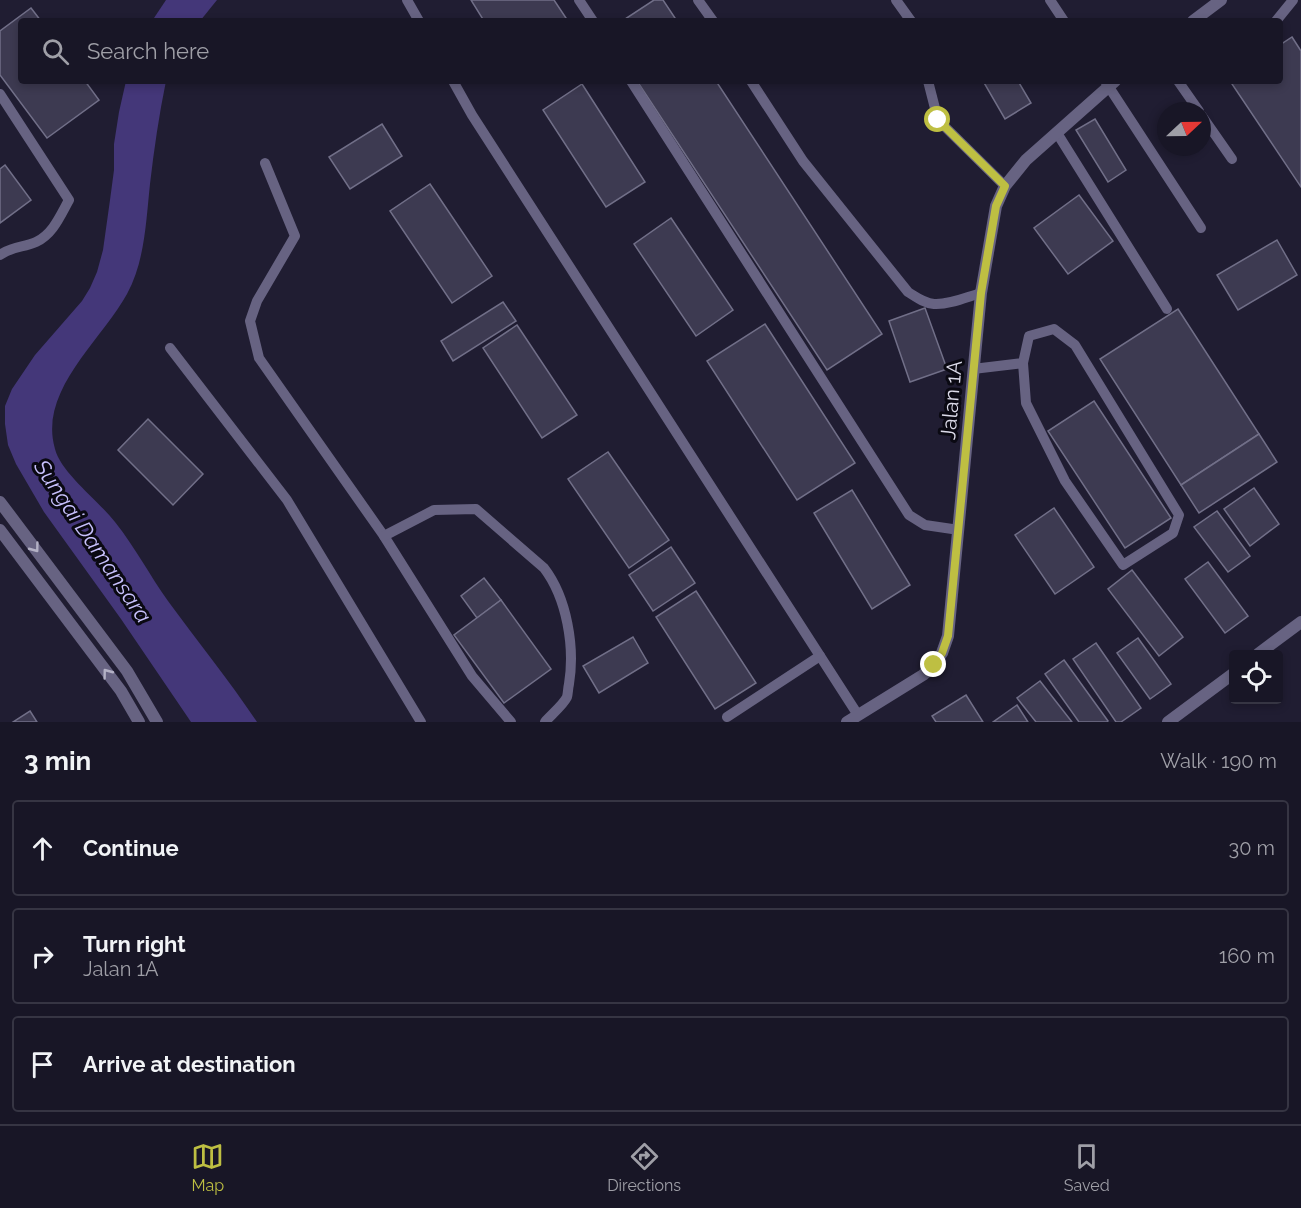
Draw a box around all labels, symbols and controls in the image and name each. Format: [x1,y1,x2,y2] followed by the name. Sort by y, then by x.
[18,18,1283,84] search box
[39,35,72,68] icon: search
[87,38,209,64] text: Search here
[1157,102,1211,156] north arrow
[924,106,950,132] route start
[935,359,967,441] street label: Jalan 1A
[28,454,157,627] water label: Sungai Damansara
[28,542,39,553] one-way arrow
[1229,650,1283,704] map controls
[1229,650,1283,704] button: locate
[920,651,946,677] route end
[103,669,114,680] one-way arrow
[24,746,91,776] text: 3 min
[1160,749,1277,773] text: Walk · 190 m
[26,832,59,865] icon: ahead
[83,835,179,861] text: Continue
[1229,836,1275,860] text: 30 m
[83,931,186,957] text: Turn right
[26,940,59,973] icon: right
[1219,944,1275,968] text: 160 m
[83,957,159,981] text: Jalan 1A
[26,1048,59,1081] icon: arrive
[83,1051,296,1077] text: Arrive at destination
[191,1140,224,1195] tab: Map
[607,1140,681,1195] tab: Directions
[1064,1140,1110,1195] tab: Saved

